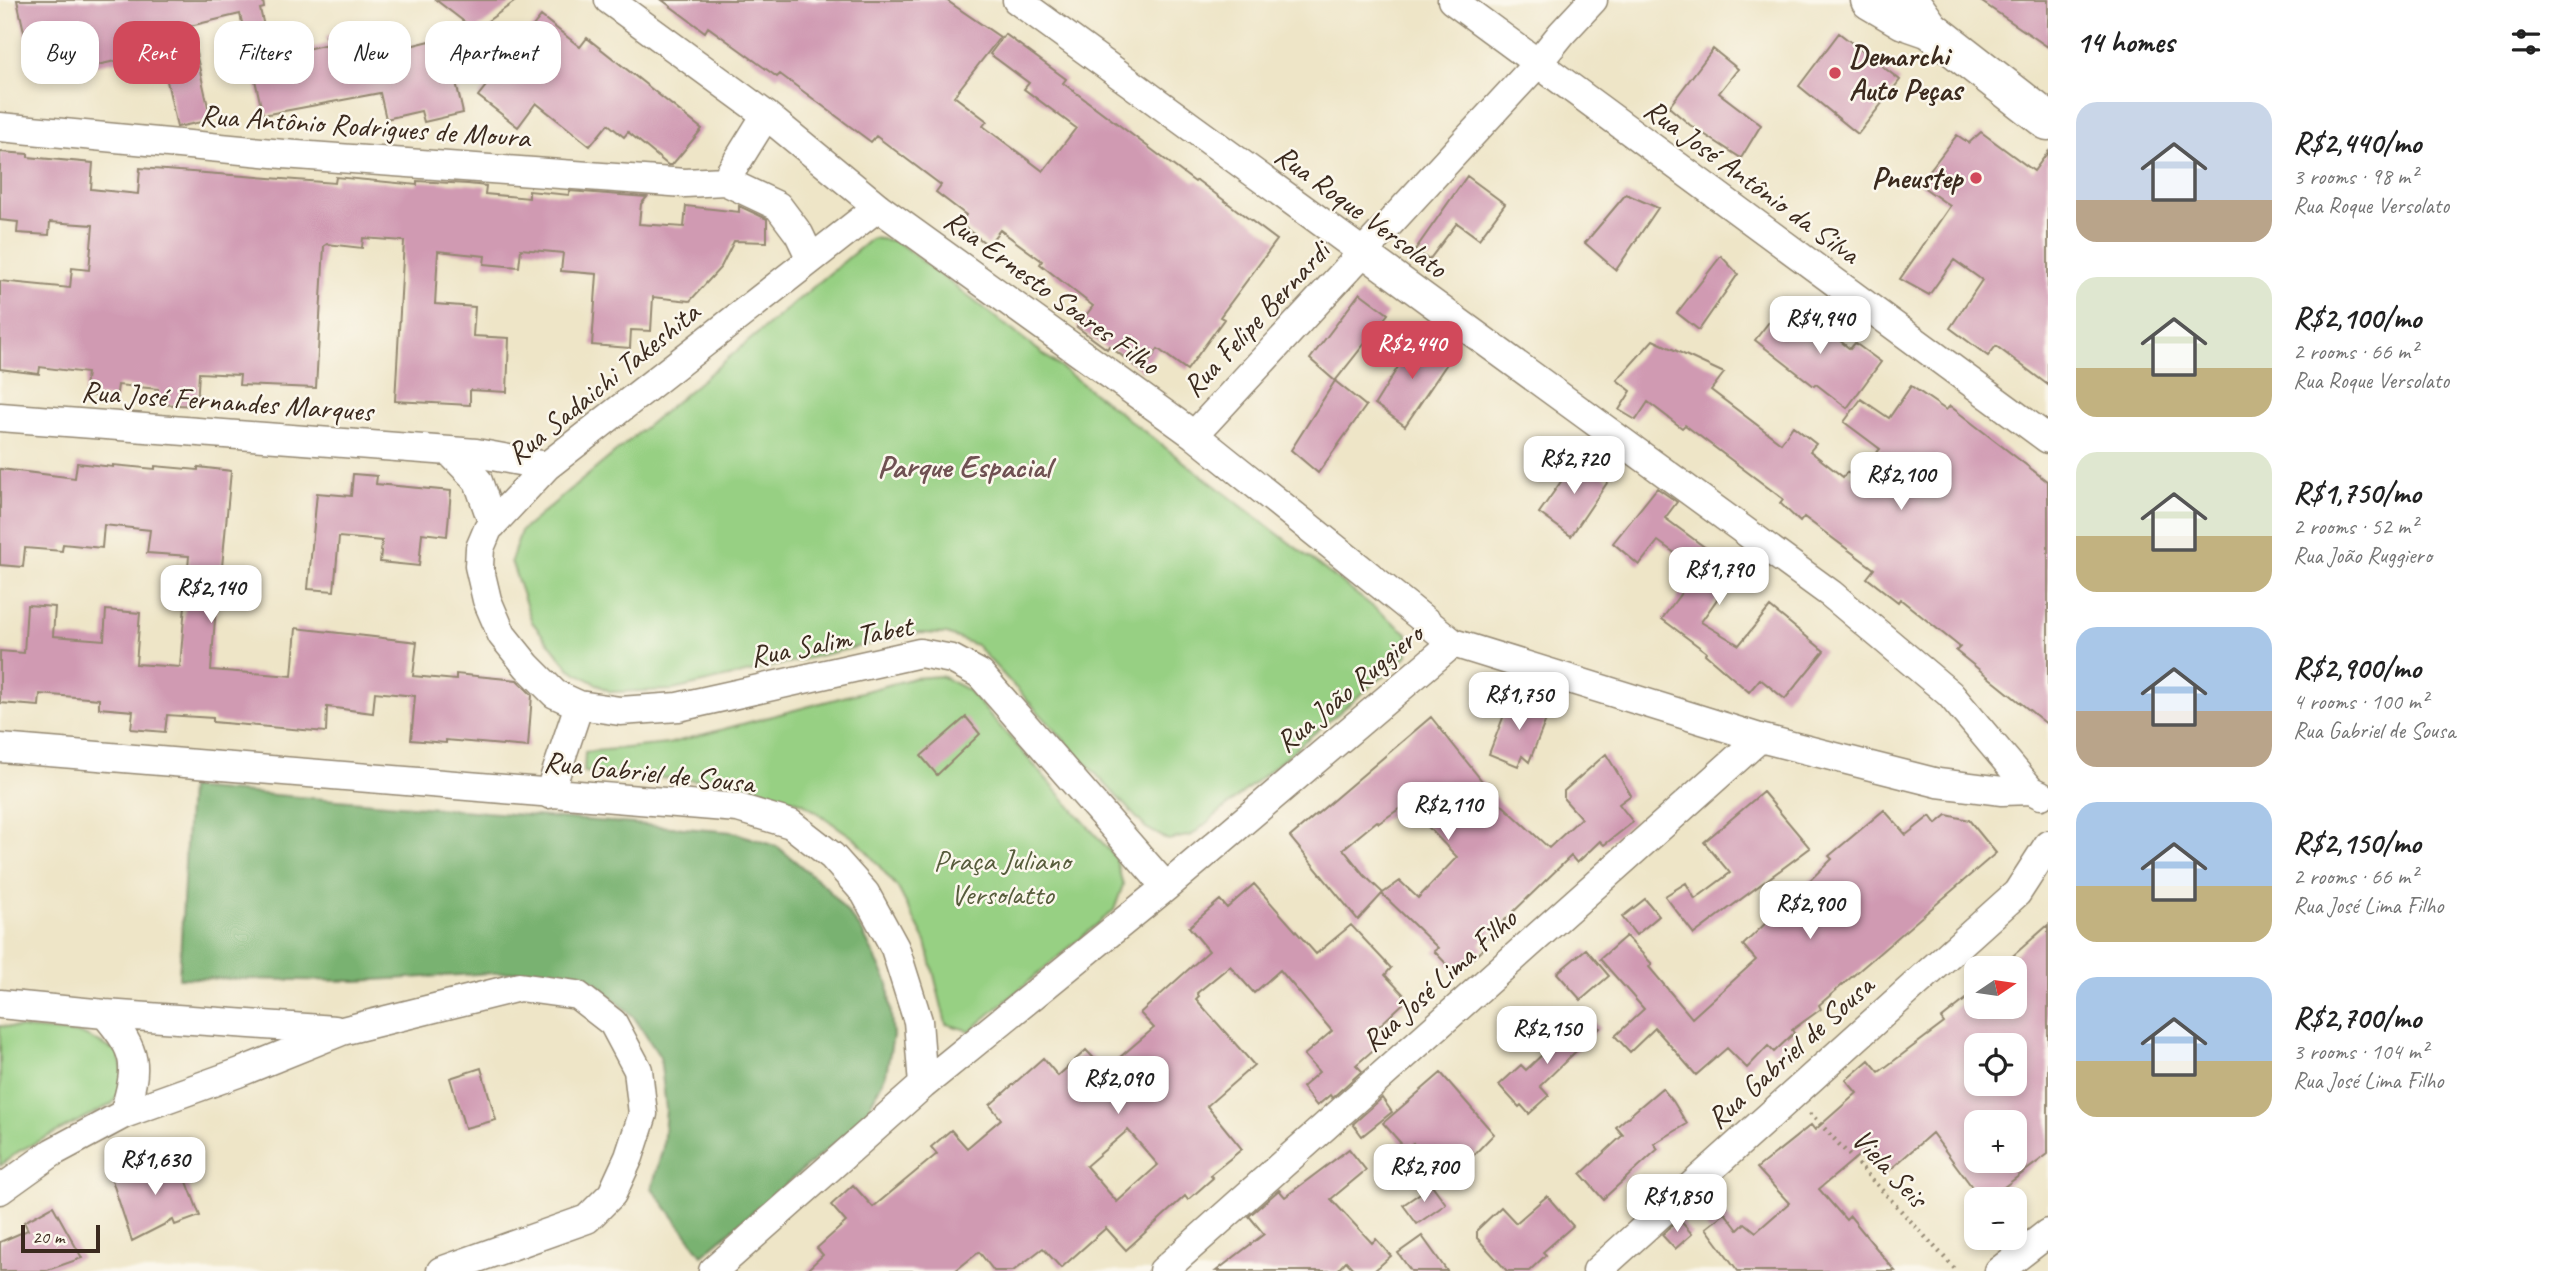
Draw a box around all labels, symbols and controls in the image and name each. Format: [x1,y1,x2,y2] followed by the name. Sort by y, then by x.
[21,21,99,84] chip: Buy
[113,21,200,84] chip: Rent
[214,21,314,84] chip: Filters
[328,21,411,84] chip: New
[425,21,561,84] chip: Apartment
[2076,23,2174,61] text: 14 homes
[2507,23,2545,61] icon: filters
[1849,37,1965,109] place label: Demarchi Auto Peças
[1827,65,1843,81] marker: Demarchi Auto Peças
[1637,90,1869,273] street label: Rua José Antônio da Silva
[199,96,533,157] street label: Rua Antônio Rodrigues de Moura
[2293,124,2421,162] text: R$2,440/mo
[2132,130,2216,214] icon: home
[1267,136,1456,287] street label: Rua Roque Versolato
[1872,159,1965,197] place label: Pneustep
[2293,162,2417,191] text: 3 rooms · 98 m²
[1968,170,1984,186] marker: Pneustep
[2293,191,2449,220] text: Rua Roque Versolato
[937,201,1168,384] street label: Rua Ernesto Soares Filho
[1174,231,1340,405] street label: Rua Felipe Bernardi
[499,292,709,472] street label: Rua Sadaichi Takeshita
[1755,296,1885,356] pin: R$4,940
[2293,299,2421,337] text: R$2,100/mo
[1786,304,1854,333] text: R$4,940
[2132,305,2216,389] icon: home
[1347,322,1477,381] pin: R$2,440
[1378,329,1446,358] text: R$2,440
[2293,337,2417,366] text: 2 rooms · 66 m²
[2293,366,2449,395] text: Rua Roque Versolato
[80,372,377,430] street label: Rua José Fernandes Marques
[1509,436,1639,496] pin: R$2,720
[1540,444,1608,473] text: R$2,720
[877,446,1057,487] district label: Parque Espacial
[1836,452,1966,512] pin: R$2,100
[1867,460,1935,489] text: R$2,100
[2293,474,2421,512] text: R$1,750/mo
[2132,480,2216,564] icon: home
[2293,512,2417,541] text: 2 rooms · 52 m²
[2293,541,2432,570] text: Rua João Ruggiero
[1654,548,1784,607] pin: R$1,790
[1685,555,1753,584] text: R$1,790
[146,566,276,625] pin: R$2,140
[177,573,245,602] text: R$2,140
[747,606,918,675] street label: Rua Salim Tabet
[1267,613,1433,761] street label: Rua João Ruggiero
[2293,649,2421,687] text: R$2,900/mo
[2132,655,2216,739] icon: home
[1454,672,1584,732] pin: R$1,750
[1485,680,1553,709] text: R$1,750
[2293,687,2428,716] text: 4 rooms · 100 m²
[2293,716,2455,745] text: Rua Gabriel de Sousa
[542,742,759,802] street label: Rua Gabriel de Sousa
[1383,782,1513,842] pin: R$2,110
[1414,790,1482,819] text: R$2,110
[2293,824,2421,862] text: R$2,150/mo
[2132,830,2216,914] icon: home
[934,841,1074,913] park label: Praça Juliano Versolatto
[2293,862,2417,891] text: 2 rooms · 66 m²
[1745,881,1875,941] pin: R$2,900
[1776,889,1844,918] text: R$2,900
[2293,891,2443,920] text: Rua José Lima Filho
[1353,899,1526,1060] street label: Rua José Lima Filho
[1964,956,2026,1018] north arrow
[1964,956,2027,1250] map controls
[1699,965,1883,1137] street label: Rua Gabriel de Sousa
[2293,999,2421,1037] text: R$2,700/mo
[2132,1005,2216,1089] icon: home
[1482,1006,1612,1066] pin: R$2,150
[1513,1014,1581,1043] text: R$2,150
[1964,1033,2027,1096] button: locate
[2293,1037,2428,1066] text: 3 rooms · 104 m²
[1053,1056,1183,1116] pin: R$2,090
[1084,1064,1152,1093] text: R$2,090
[2293,1066,2443,1095] text: Rua José Lima Filho
[1964,1110,2027,1173] button: +
[1844,1120,1938,1218] street label: Viela Seis
[90,1138,220,1197] pin: R$1,630
[1359,1144,1489,1204] pin: R$2,700
[120,1145,190,1174] text: R$1,630
[1390,1152,1458,1181] text: R$2,700
[1612,1174,1742,1234] pin: R$1,850
[1643,1182,1711,1211] text: R$1,850
[1964,1187,2027,1250] button: −
[21,1222,100,1254] scale bar
[32,1225,64,1249] text: 20 m

